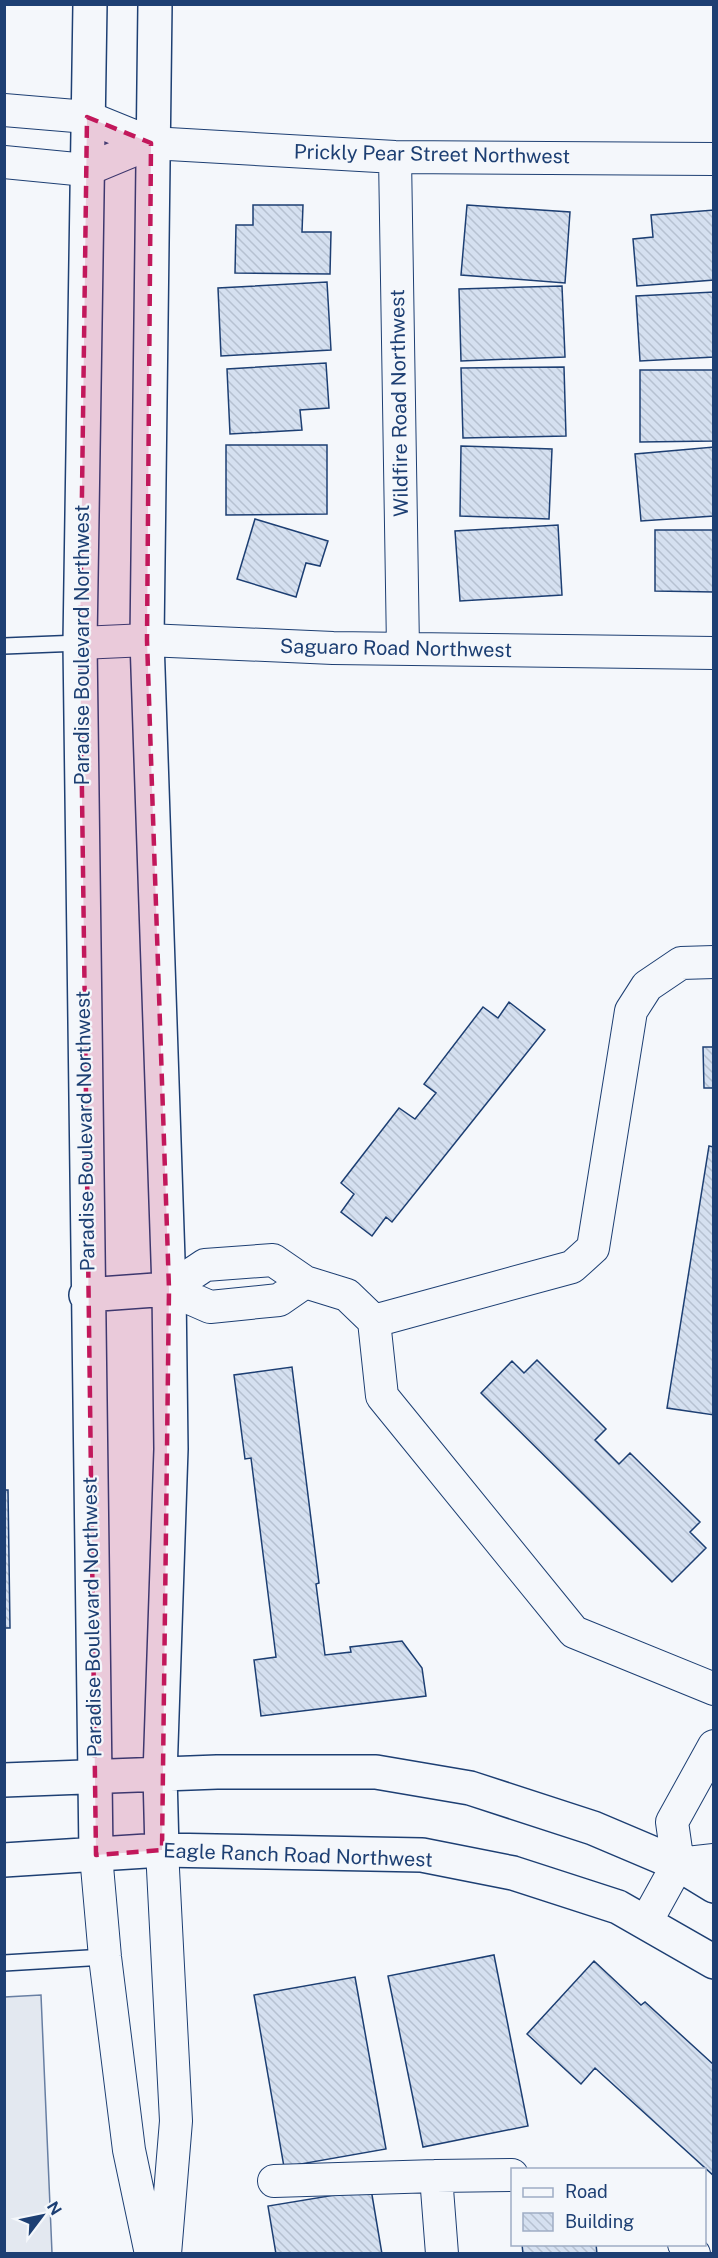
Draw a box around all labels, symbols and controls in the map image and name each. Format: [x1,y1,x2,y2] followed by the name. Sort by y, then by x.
[294,140,570,168] street label: Prickly Pear Street Northwest
[385,289,413,517] street label: Wildfire Road Northwest
[70,505,94,785] street label: Paradise Boulevard Northwest
[280,634,512,662] street label: Saguaro Road Northwest
[71,990,99,1272] street label: Paradise Boulevard Northwest
[78,1476,106,1758] street label: Paradise Boulevard Northwest
[163,1838,433,1872] street label: Eagle Ranch Road Northwest
[511,2168,706,2246] legend
[565,2181,608,2202] text: Road
[12,2186,72,2246] north arrow
[43,2198,66,2219] text: N
[565,2211,634,2232] text: Building

